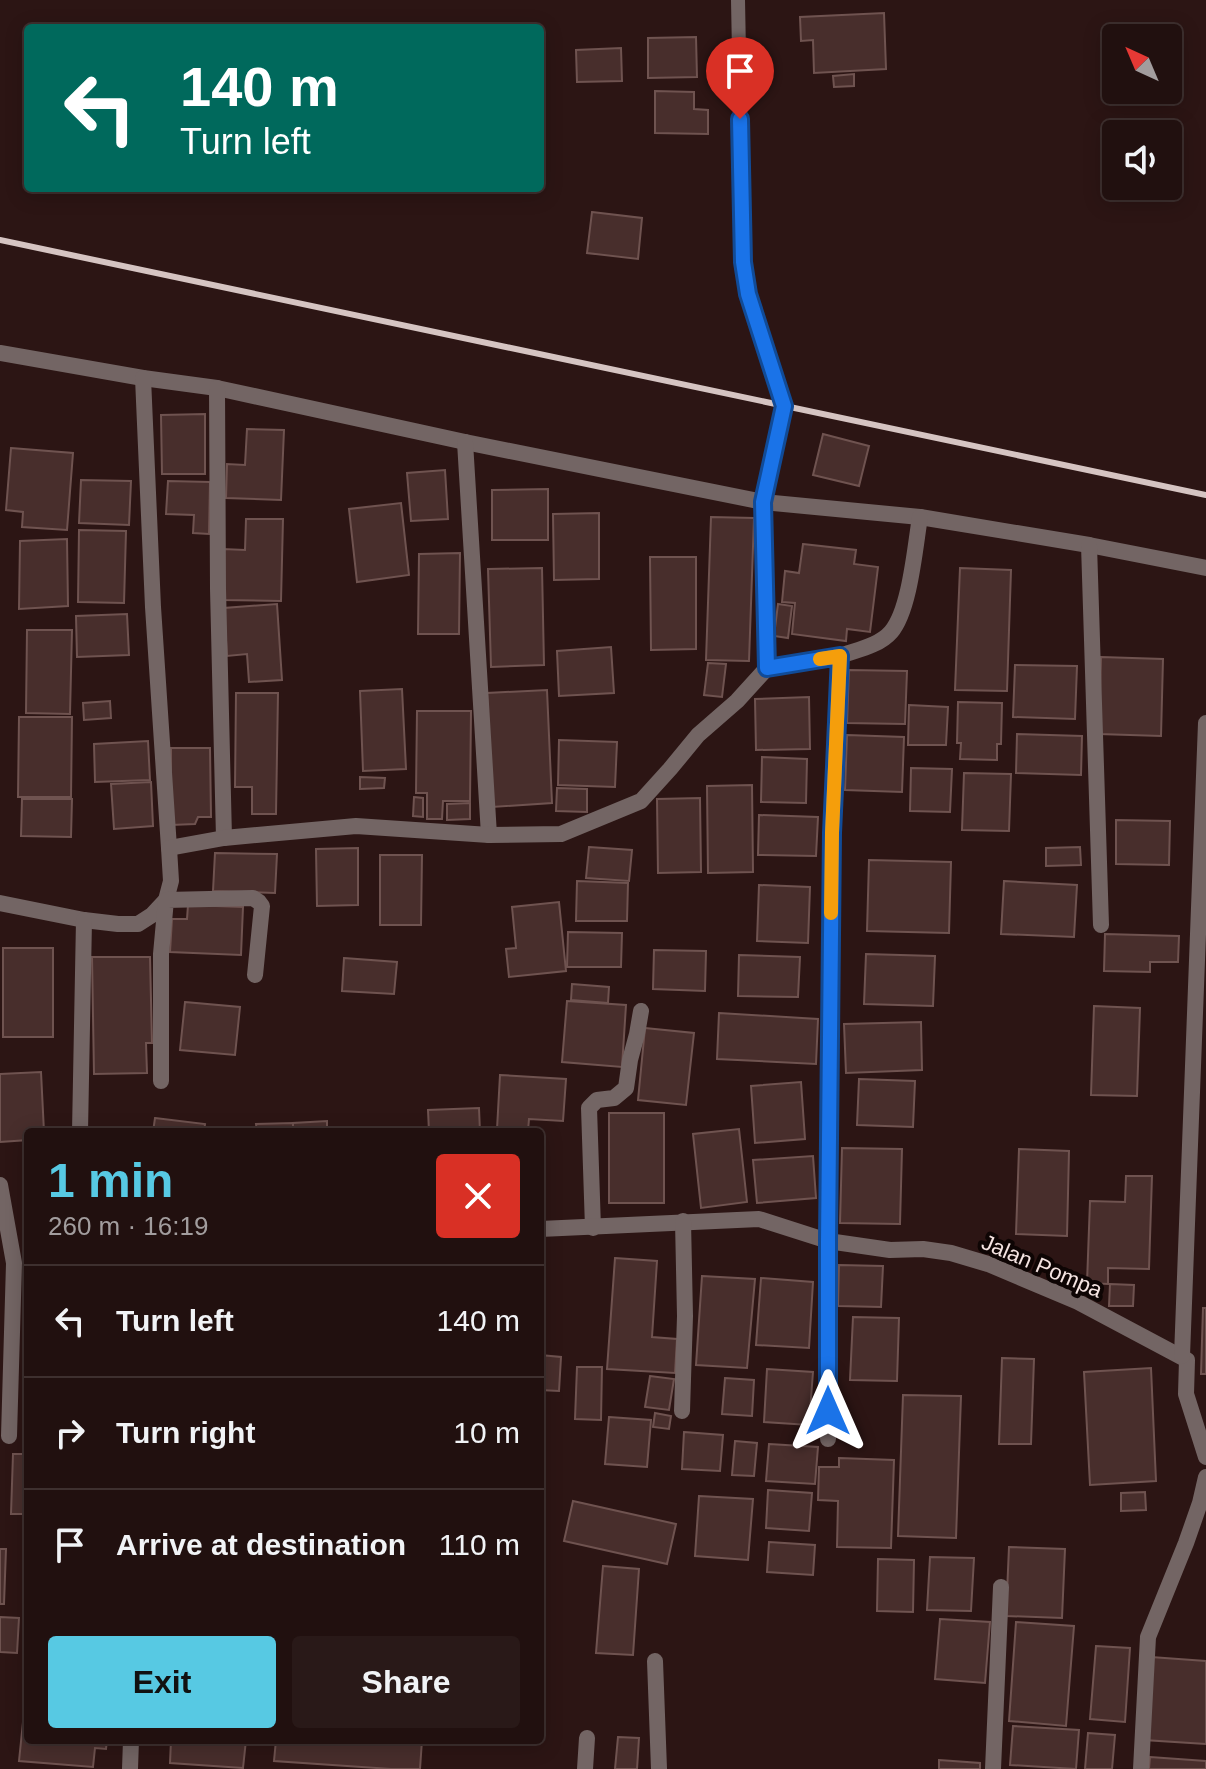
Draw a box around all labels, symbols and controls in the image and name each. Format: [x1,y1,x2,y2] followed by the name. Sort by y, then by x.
[1102,24,1182,104] north arrow
[1102,24,1182,200] map controls
[706,37,774,119] pin
[718,49,762,93] icon: arrive
[180,55,339,118] text: 140 m
[48,56,152,160] icon: left
[1102,120,1182,200] button: sound
[180,121,311,162] text: Turn left
[48,1154,173,1207] text: 1 min
[436,1154,520,1238] button: close
[48,1211,208,1241] text: 260 m · 16:19
[978,1229,1107,1303] street label: Jalan Pompa
[48,1299,92,1343] icon: left
[116,1304,234,1337] text: Turn left
[437,1304,520,1337] text: 140 m
[786,1369,870,1453] position arrow
[48,1411,92,1455] icon: right
[116,1416,255,1449] text: Turn right
[453,1416,520,1449] text: 10 m
[48,1523,92,1567] icon: arrive
[116,1528,406,1561] text: Arrive at destination
[439,1528,520,1561] text: 110 m
[48,1636,276,1728] button: Exit
[292,1636,520,1728] button: Share

